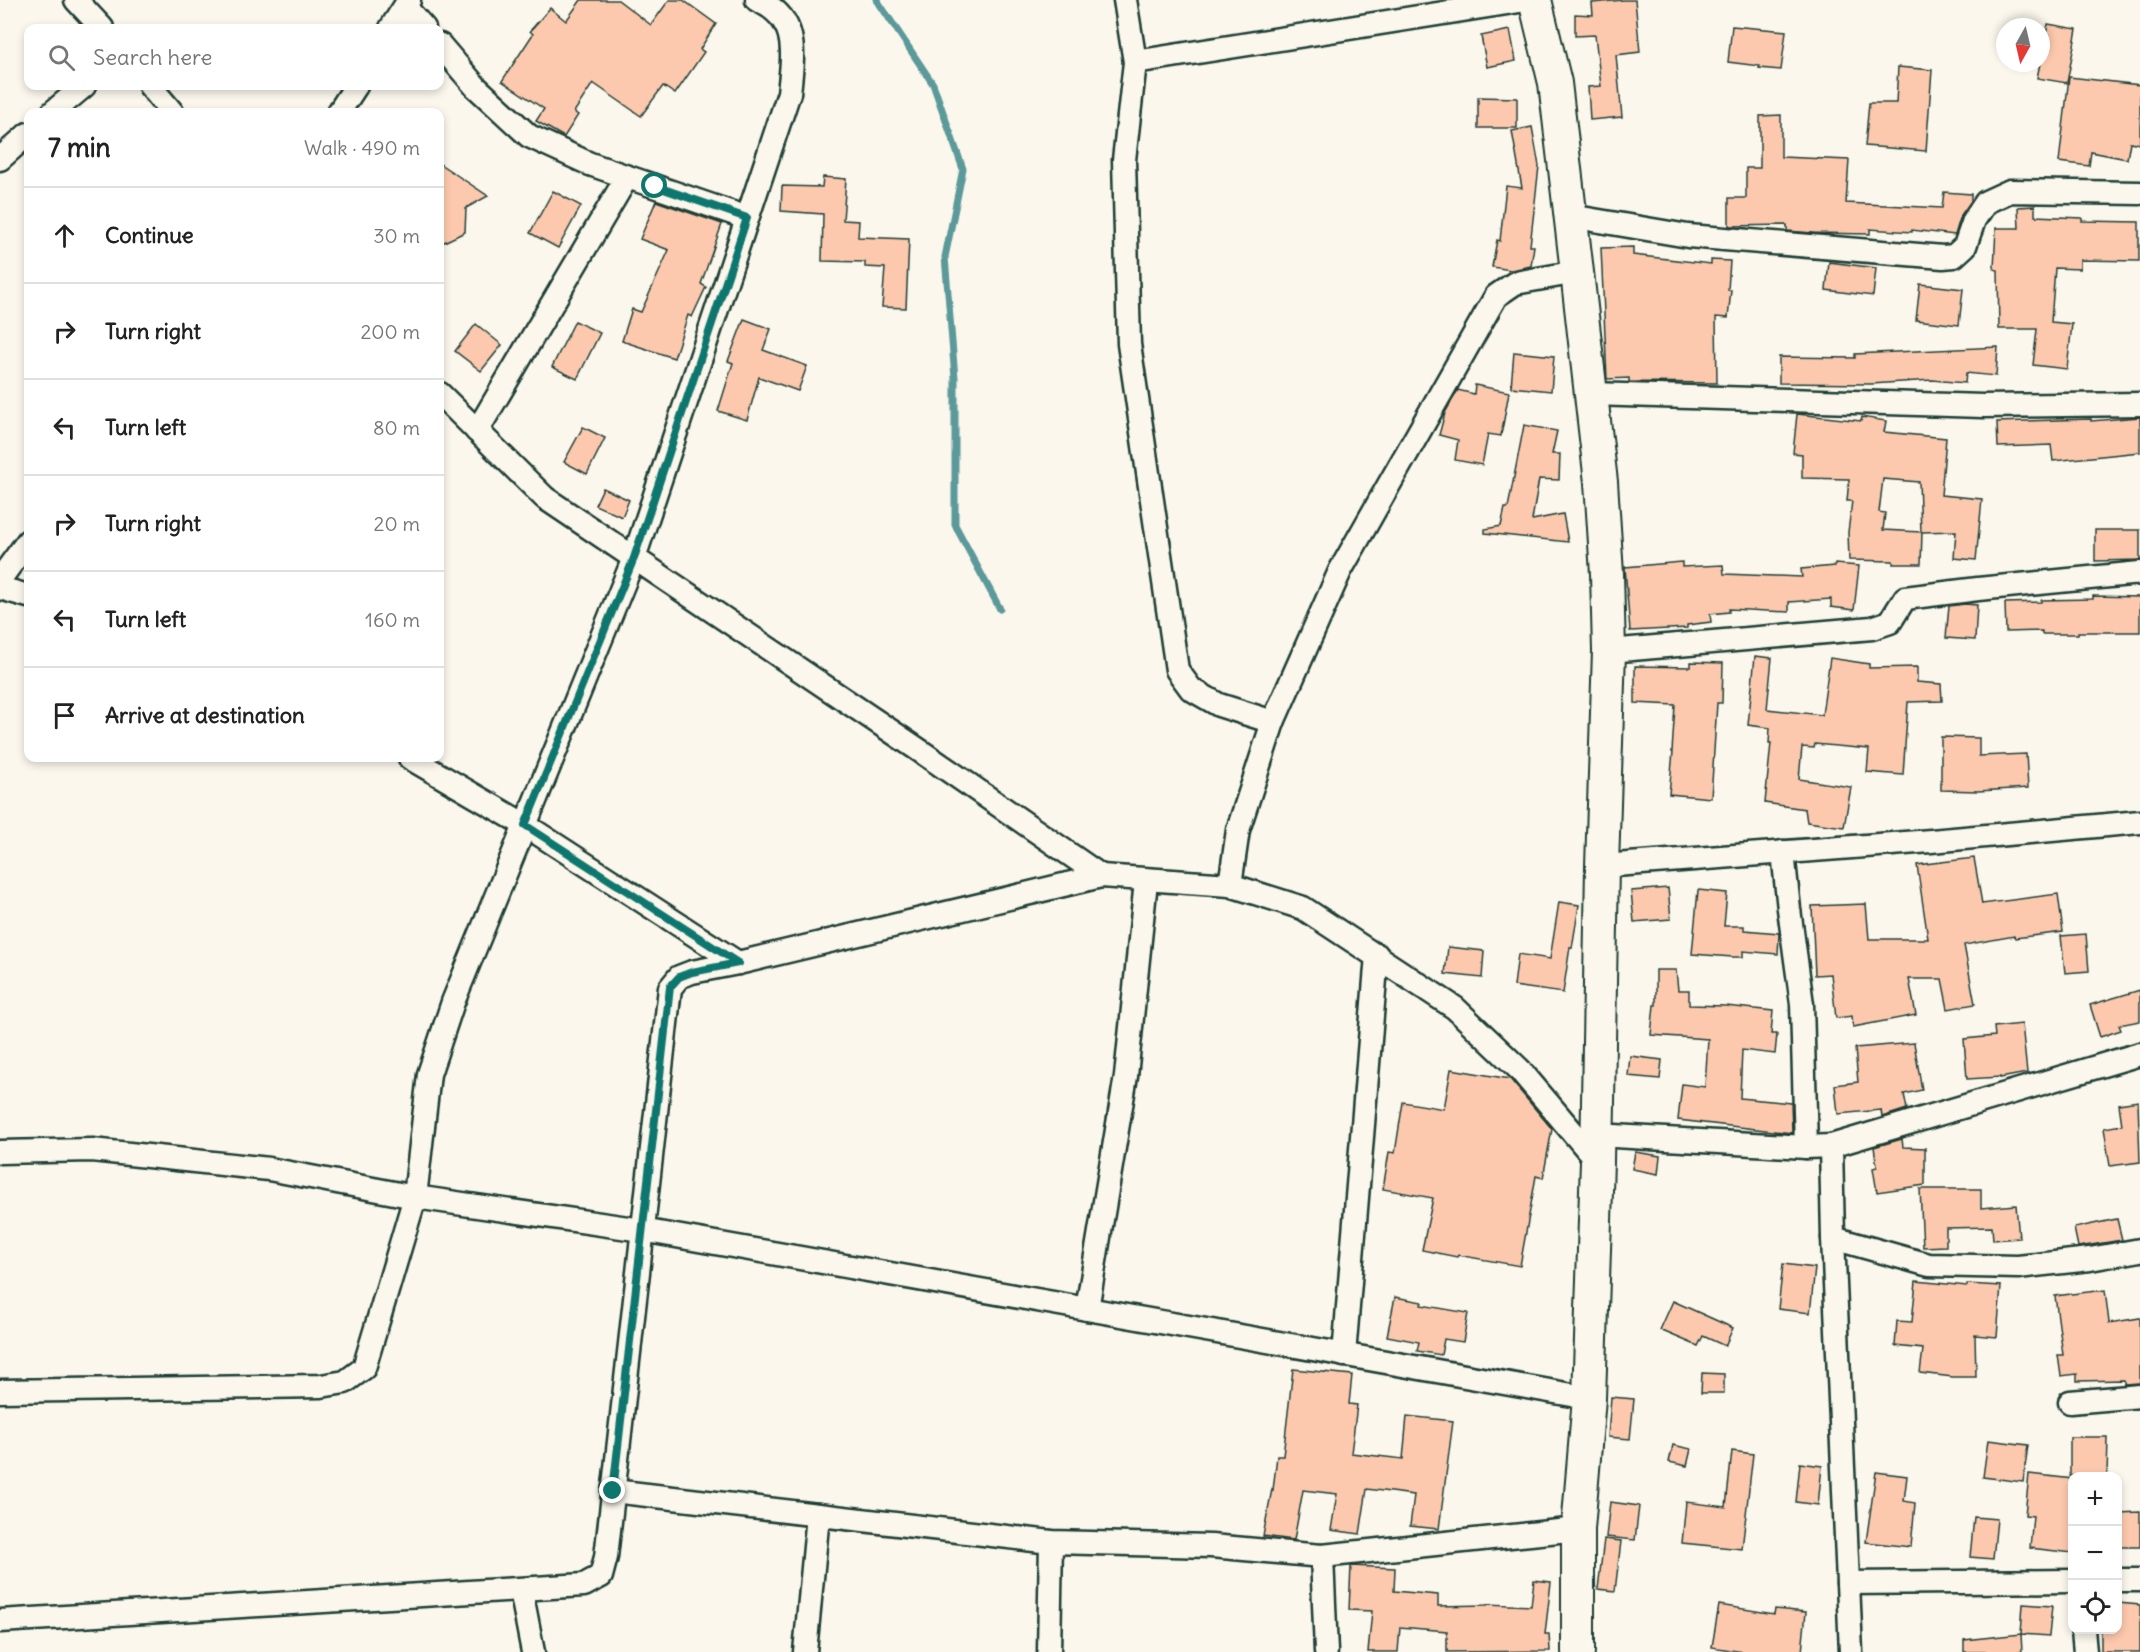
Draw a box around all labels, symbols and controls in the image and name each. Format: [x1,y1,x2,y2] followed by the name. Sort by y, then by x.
[1996,18,2050,72] north arrow
[24,24,444,90] search box
[45,41,78,74] icon: search
[93,43,212,71] text: Search here
[48,131,111,164] text: 7 min
[304,135,420,160] text: Walk · 490 m
[641,172,667,198] route start
[48,219,81,252] icon: ahead
[105,221,194,249] text: Continue
[373,223,420,248] text: 30 m
[48,315,81,348] icon: right
[105,317,201,345] text: Turn right
[360,319,420,344] text: 200 m
[48,411,81,444] icon: left
[105,413,186,441] text: Turn left
[373,415,420,440] text: 80 m
[48,507,81,540] icon: right
[105,509,201,537] text: Turn right
[374,511,420,536] text: 20 m
[48,603,81,636] icon: left
[105,605,186,633] text: Turn left
[365,607,420,632] text: 160 m
[48,699,81,732] icon: arrive
[105,701,305,729] text: Arrive at destination
[2068,1472,2122,1634] map controls
[2068,1472,2122,1526] button: +
[599,1477,625,1503] route end
[2068,1526,2122,1580] button: −
[2068,1580,2122,1634] button: locate

